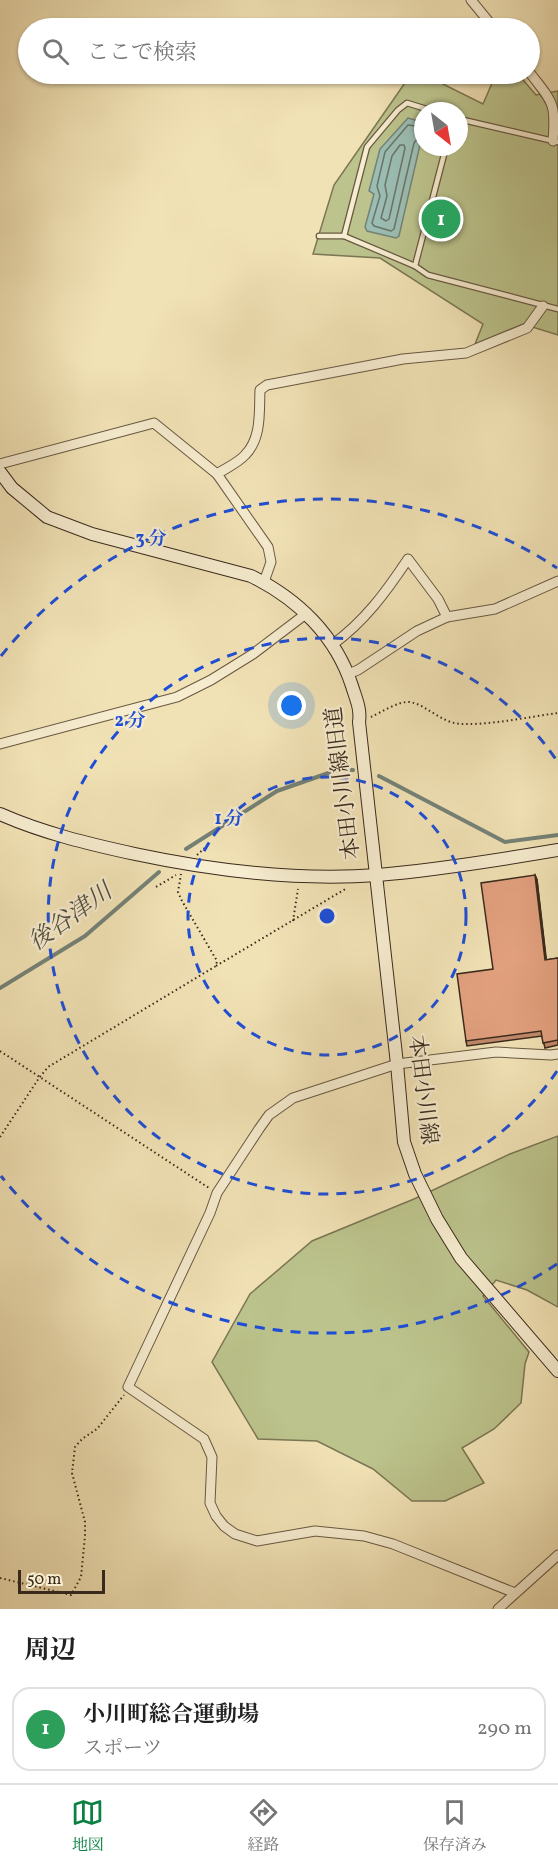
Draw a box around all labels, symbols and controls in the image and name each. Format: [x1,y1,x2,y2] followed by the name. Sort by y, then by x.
[18,18,540,84] search box
[39,35,72,68] icon: search
[87,38,197,69] text: ここで検索
[414,102,468,156] north arrow
[422,196,460,242] pin: 1
[136,527,166,552] text: 3 分
[277,691,306,720] your location
[319,705,369,861] street label: 本田小川線旧道
[115,709,145,734] text: 2 分
[215,807,243,832] text: 1 分
[22,874,122,960] water label: 後谷津川
[317,906,337,926] centre of rings
[400,1034,444,1146] street label: 本田小川線
[18,1567,105,1594] scale bar
[27,1569,61,1591] text: 50 m
[24,1633,76,1669] text: 周辺
[83,1700,259,1731] text: 小川町総合運動場
[41,1715,50,1743] text: 1
[477,1715,532,1743] text: 290 m
[83,1735,162,1763] text: スポーツ
[71,1796,104,1857] tab: 地図
[247,1796,280,1857] tab: 経路
[423,1796,487,1857] tab: 保存済み

